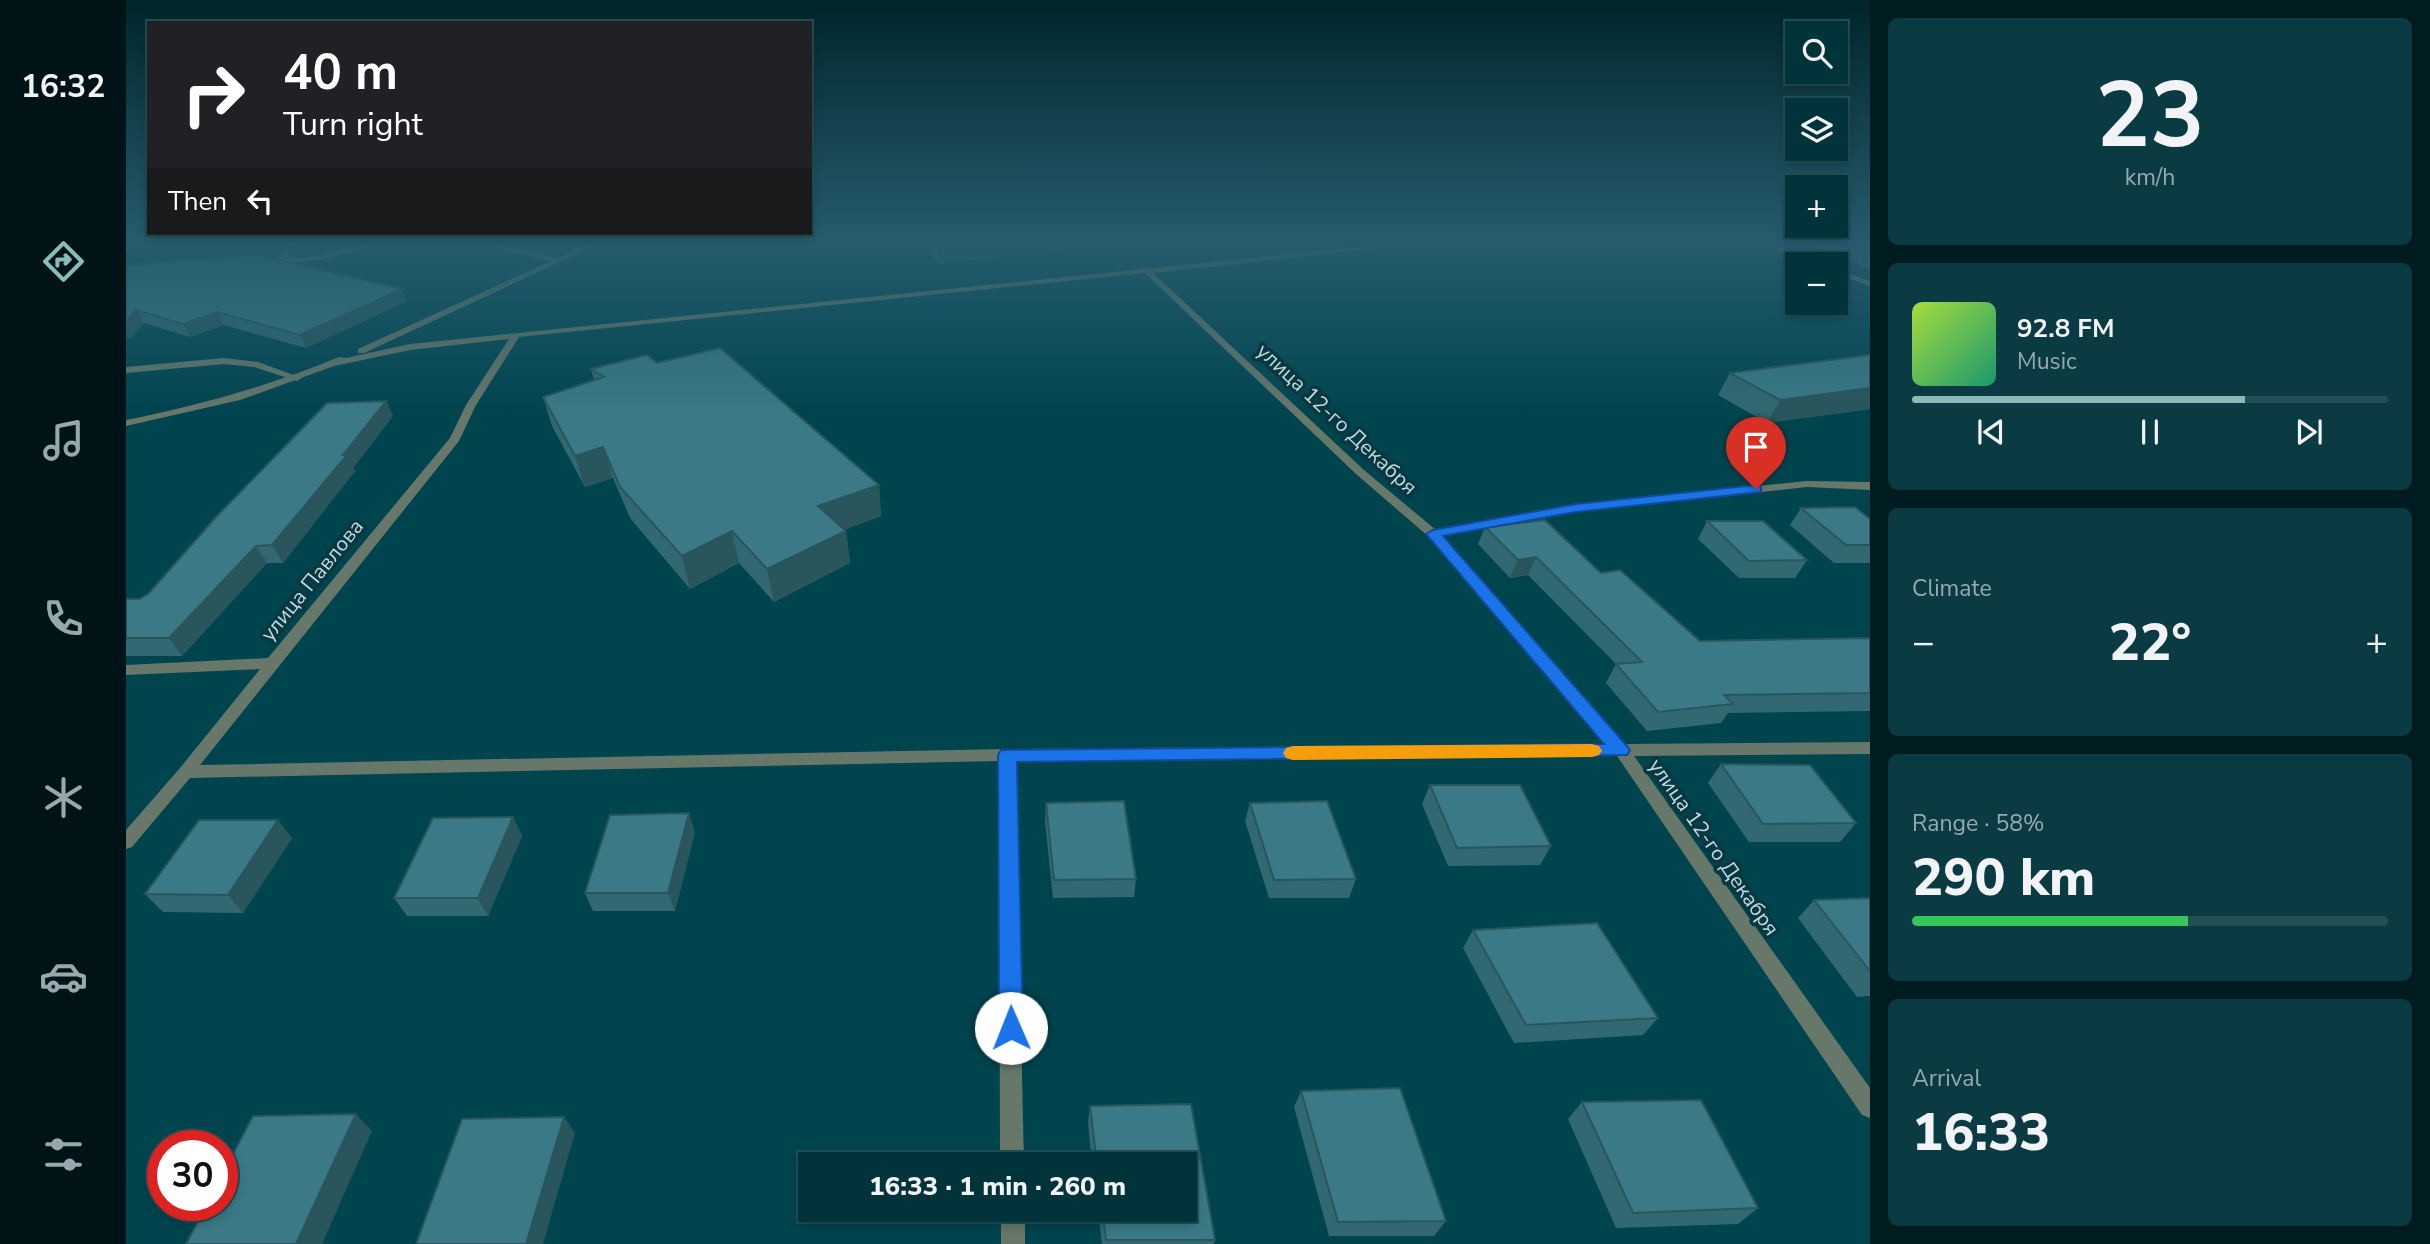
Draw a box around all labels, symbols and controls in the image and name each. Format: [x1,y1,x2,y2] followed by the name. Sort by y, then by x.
[1785,21,1848,315] map controls
[1785,21,1848,84] button: search
[283,39,398,106] text: 40 m
[168,49,259,140] icon: right
[2095,54,2205,178] text: 23
[21,65,105,108] text: 16:32
[1785,98,1848,161] button: layers
[283,103,423,146] text: Turn right
[2125,162,2175,193] text: km/h
[1785,175,1848,238] button: +
[241,182,279,220] icon: left
[168,184,227,219] text: Then
[39,237,88,286] icon: directions
[1785,252,1848,315] button: −
[2017,311,2114,346] text: 92.8 FM
[1251,337,1423,501] street label: улица 12-го Декабря
[2017,346,2077,377] text: Music
[1972,413,2010,451] icon: previous
[2131,413,2169,451] icon: pause
[2290,413,2328,451] icon: next
[39,416,88,465] icon: music
[1726,417,1786,489] pin
[1737,428,1775,466] icon: arrive
[254,513,370,647] street label: улица Павлова
[1912,573,1992,604] text: Climate
[39,594,88,643] icon: phone
[2109,607,2191,678] text: 22°
[1912,617,1935,668] text: −
[2365,617,2388,668] text: +
[1642,753,1786,941] street label: улица 12-го Декабря
[39,773,88,822] icon: climate
[1912,808,2044,839] text: Range · 58%
[1912,842,2095,913] text: 290 km
[39,952,88,1001] icon: car
[974,991,1048,1065] position arrow
[1912,1063,1981,1094] text: Arrival
[1912,1097,2050,1168] text: 16:33
[39,1130,88,1179] icon: filters
[147,1130,238,1221] speed limit sign: 30
[869,1169,1126,1204] text: 16:33 · 1 min · 260 m

